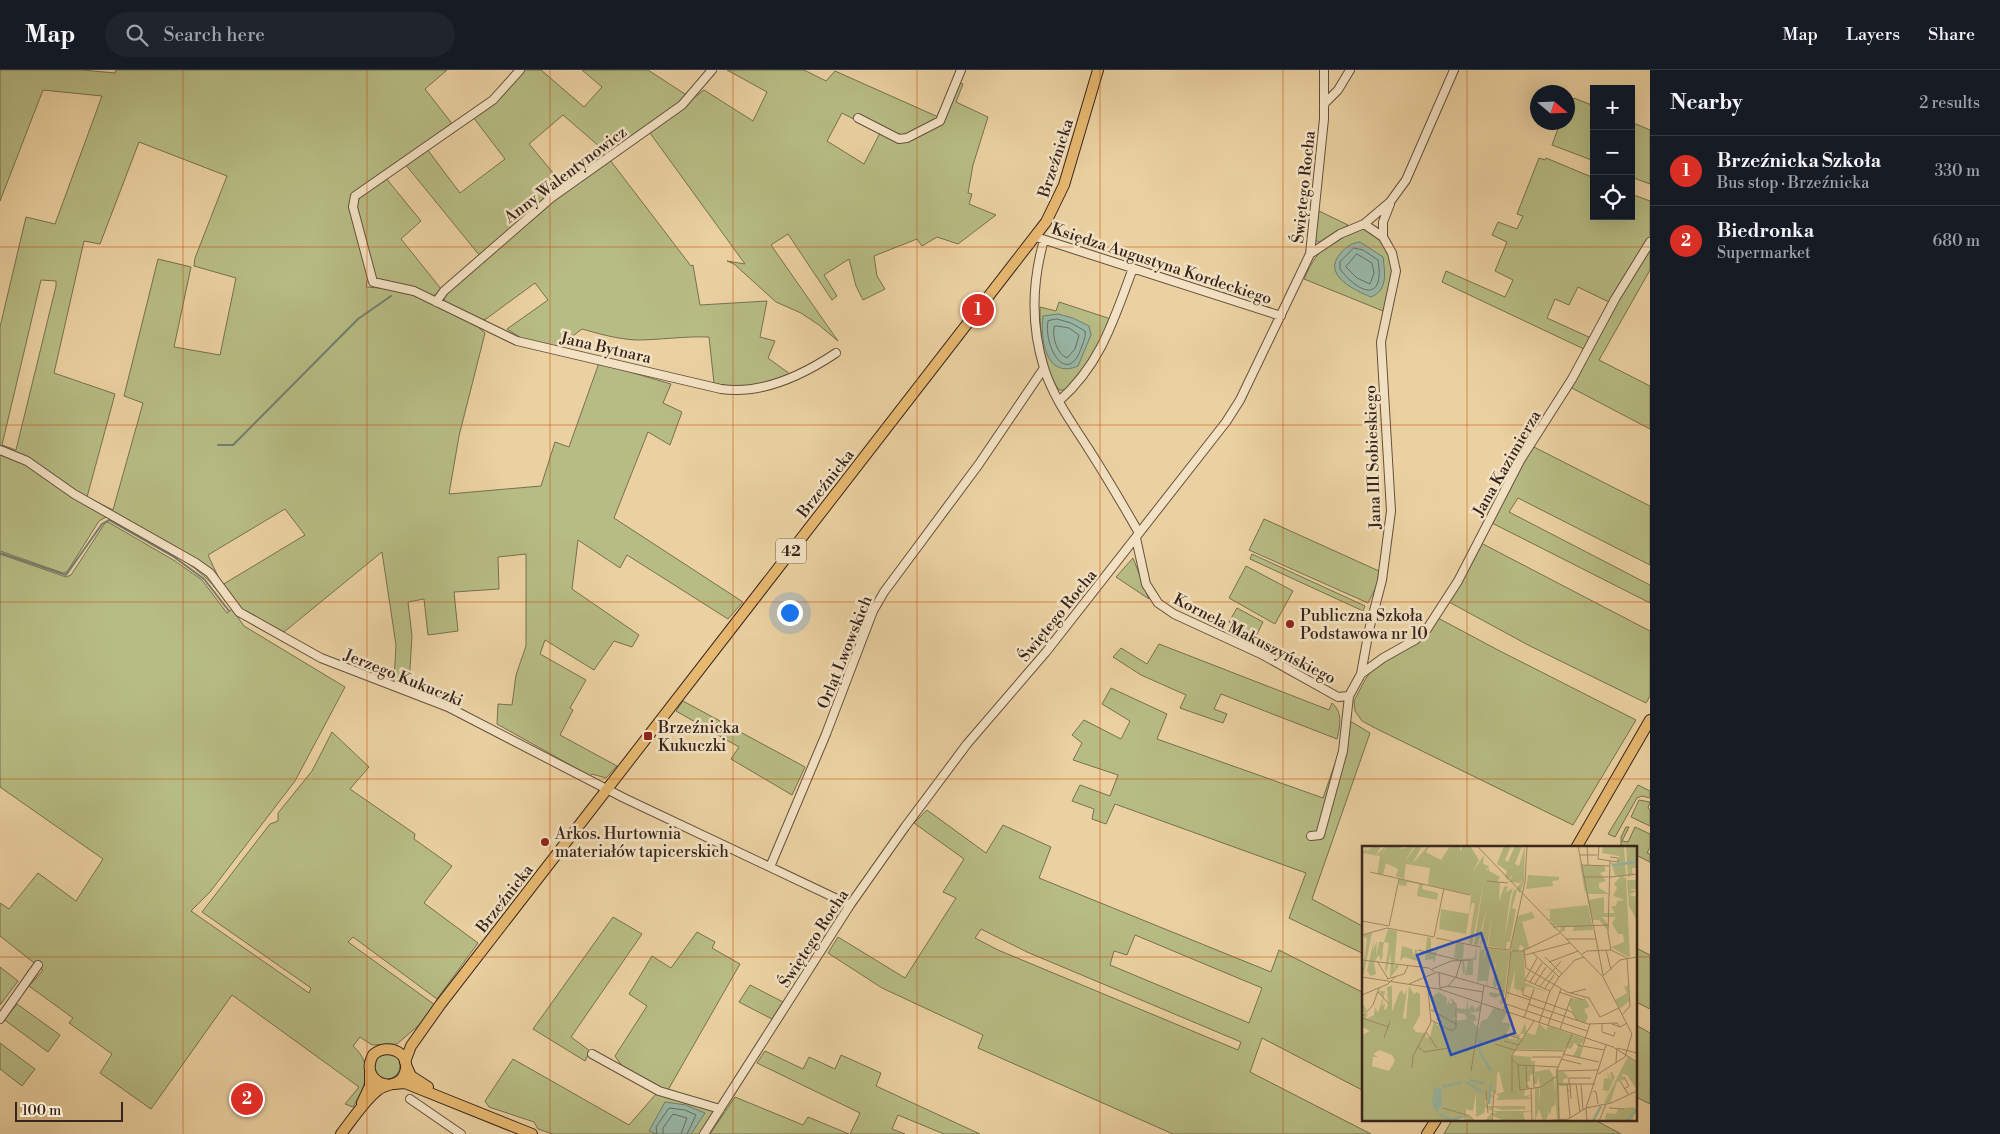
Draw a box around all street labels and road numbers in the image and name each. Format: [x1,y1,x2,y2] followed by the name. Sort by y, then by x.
[1034,116,1078,201] street label: Brzeźnicka
[499,122,631,228] street label: Anny Walentynowicz
[1286,129,1320,244] street label: Świętego Rocha
[1049,219,1274,309] street label: Księdza Augustyna Kordeckiego
[557,328,654,368] street label: Jana Bytnara
[1360,385,1386,530] street label: Jana III Sobieskiego
[1468,406,1546,521] street label: Jana Kazimierza
[792,445,859,523] street label: Brzeźnicka
[776,538,806,564] road number: 42
[1013,563,1102,666] street label: Świętego Rocha
[1170,589,1339,689] street label: Kornela Makuszyńskiego
[813,592,877,712] street label: Orląt Lwowskich
[340,645,466,711] street label: Jerzego Kukuczki
[471,860,538,938] street label: Brzeźnicka
[773,884,853,991] street label: Świętego Rocha

